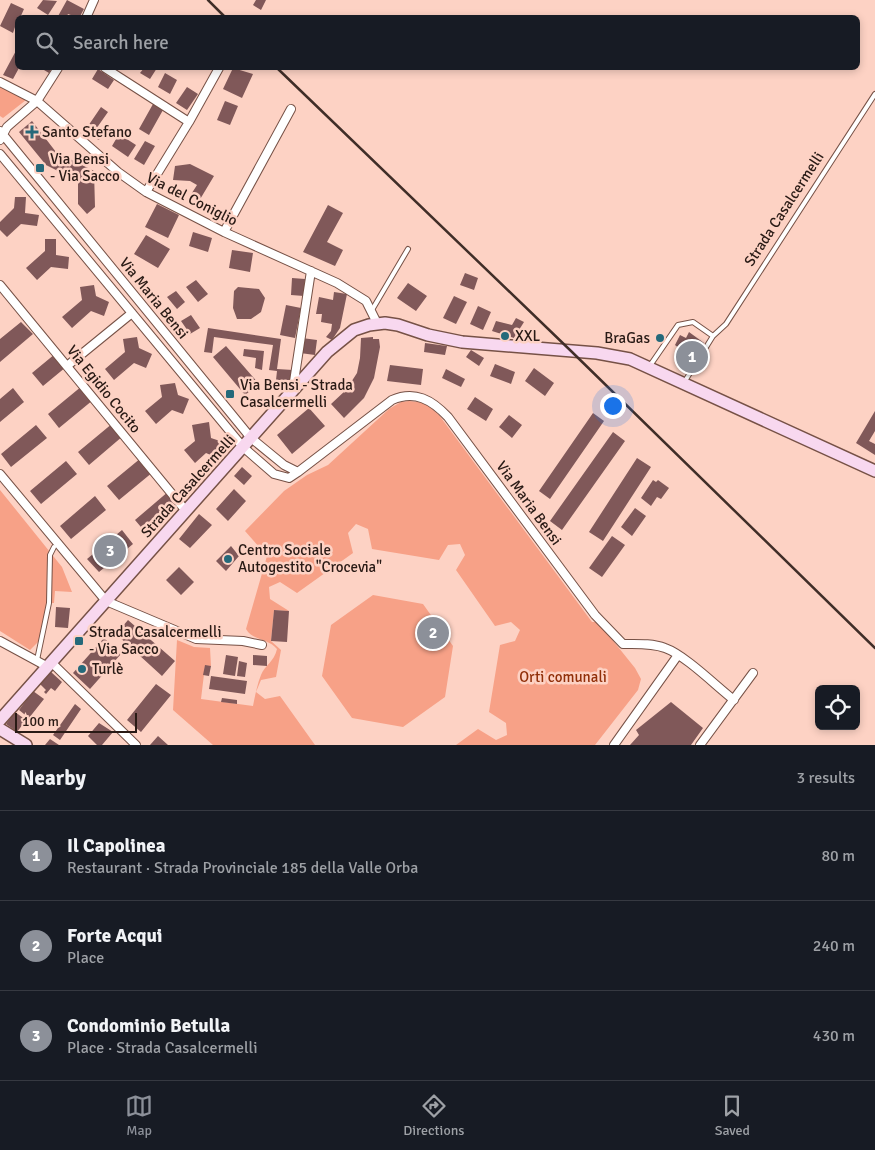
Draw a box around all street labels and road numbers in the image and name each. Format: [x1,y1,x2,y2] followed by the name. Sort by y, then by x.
[740,149,828,269] street label: Strada Casalcermelli
[143,168,241,230] street label: Via del Coniglio
[116,254,192,342] street label: Via Maria Bensi
[63,341,145,437] street label: Via Egidio Cocito
[137,431,239,541] street label: Strada Casalcermelli
[492,457,566,549] street label: Via Maria Bensi

